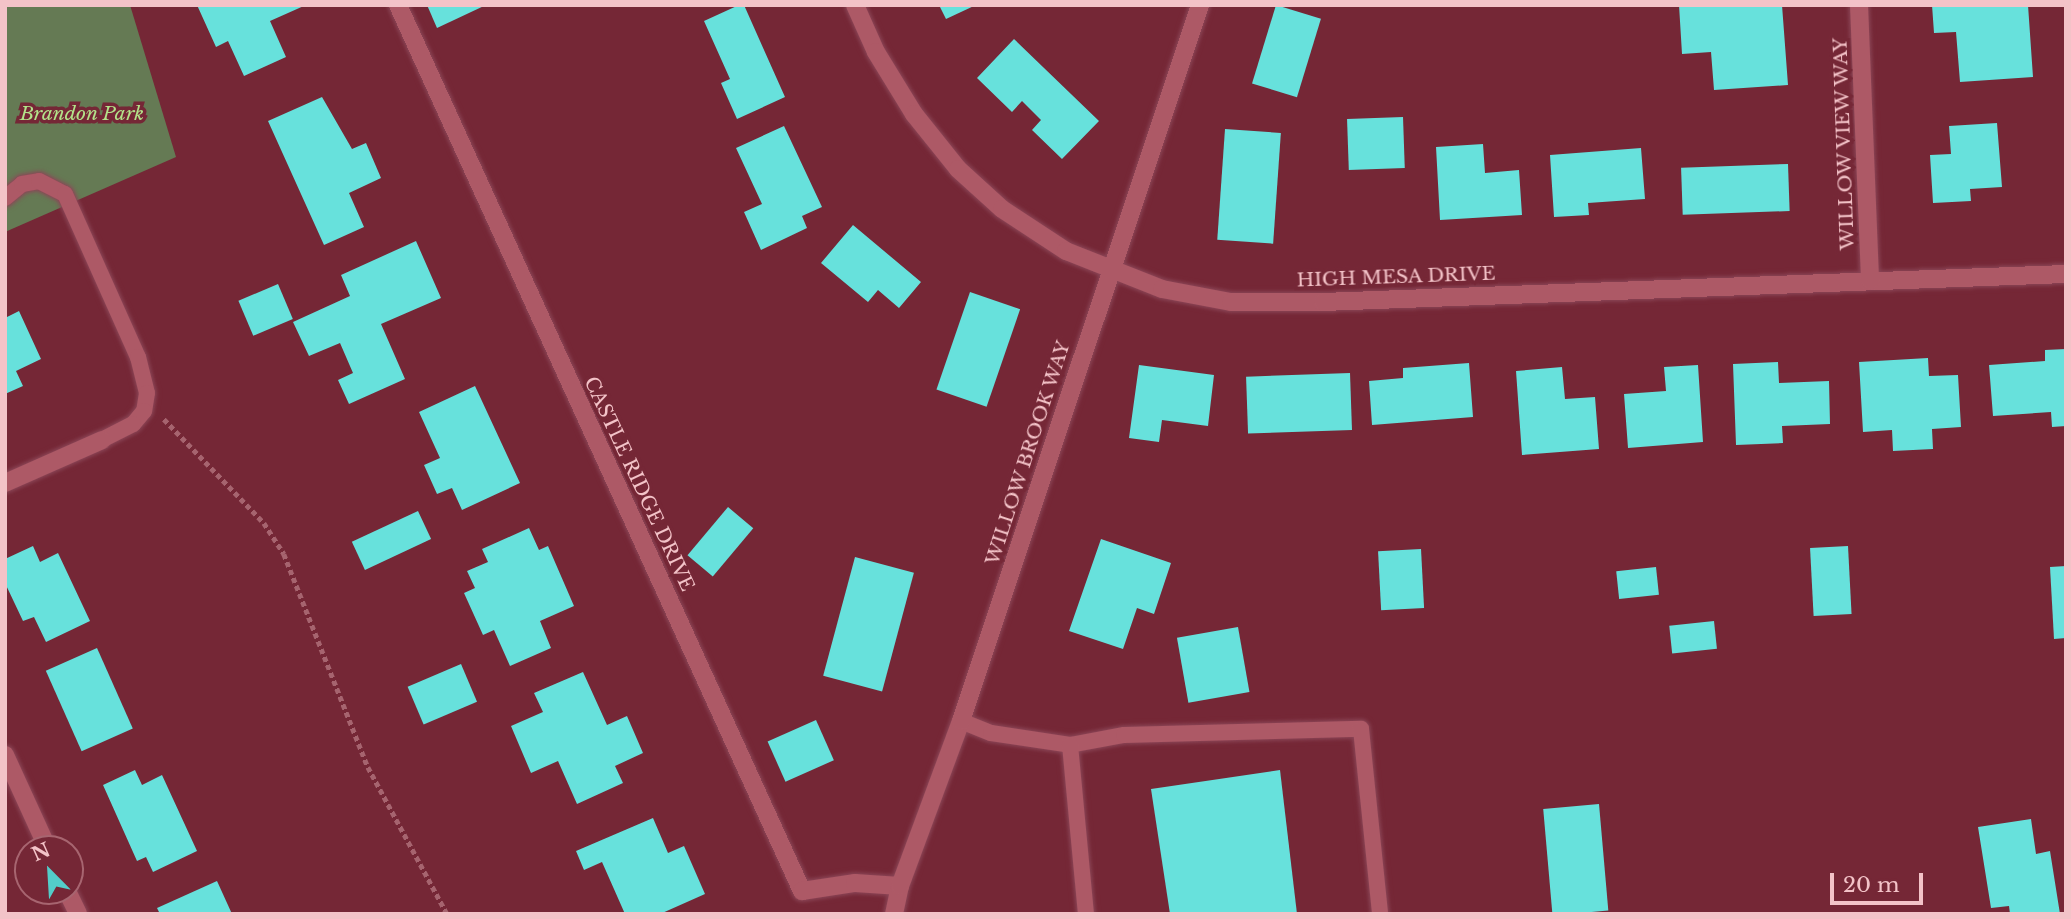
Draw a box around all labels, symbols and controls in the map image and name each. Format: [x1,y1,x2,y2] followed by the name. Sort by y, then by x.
[1829,36,1859,252] street label: WILLOW VIEW WAY
[20,103,144,125] park label: Brandon Park
[1296,262,1496,292] street label: HIGH MESA DRIVE
[981,337,1075,569] street label: WILLOW BROOK WAY
[579,373,699,595] street label: CASTLE RIDGE DRIVE
[14,835,84,905] north arrow
[28,838,54,866] text: N
[1833,860,1926,904] scale bar
[1843,872,1900,898] text: 20 m

